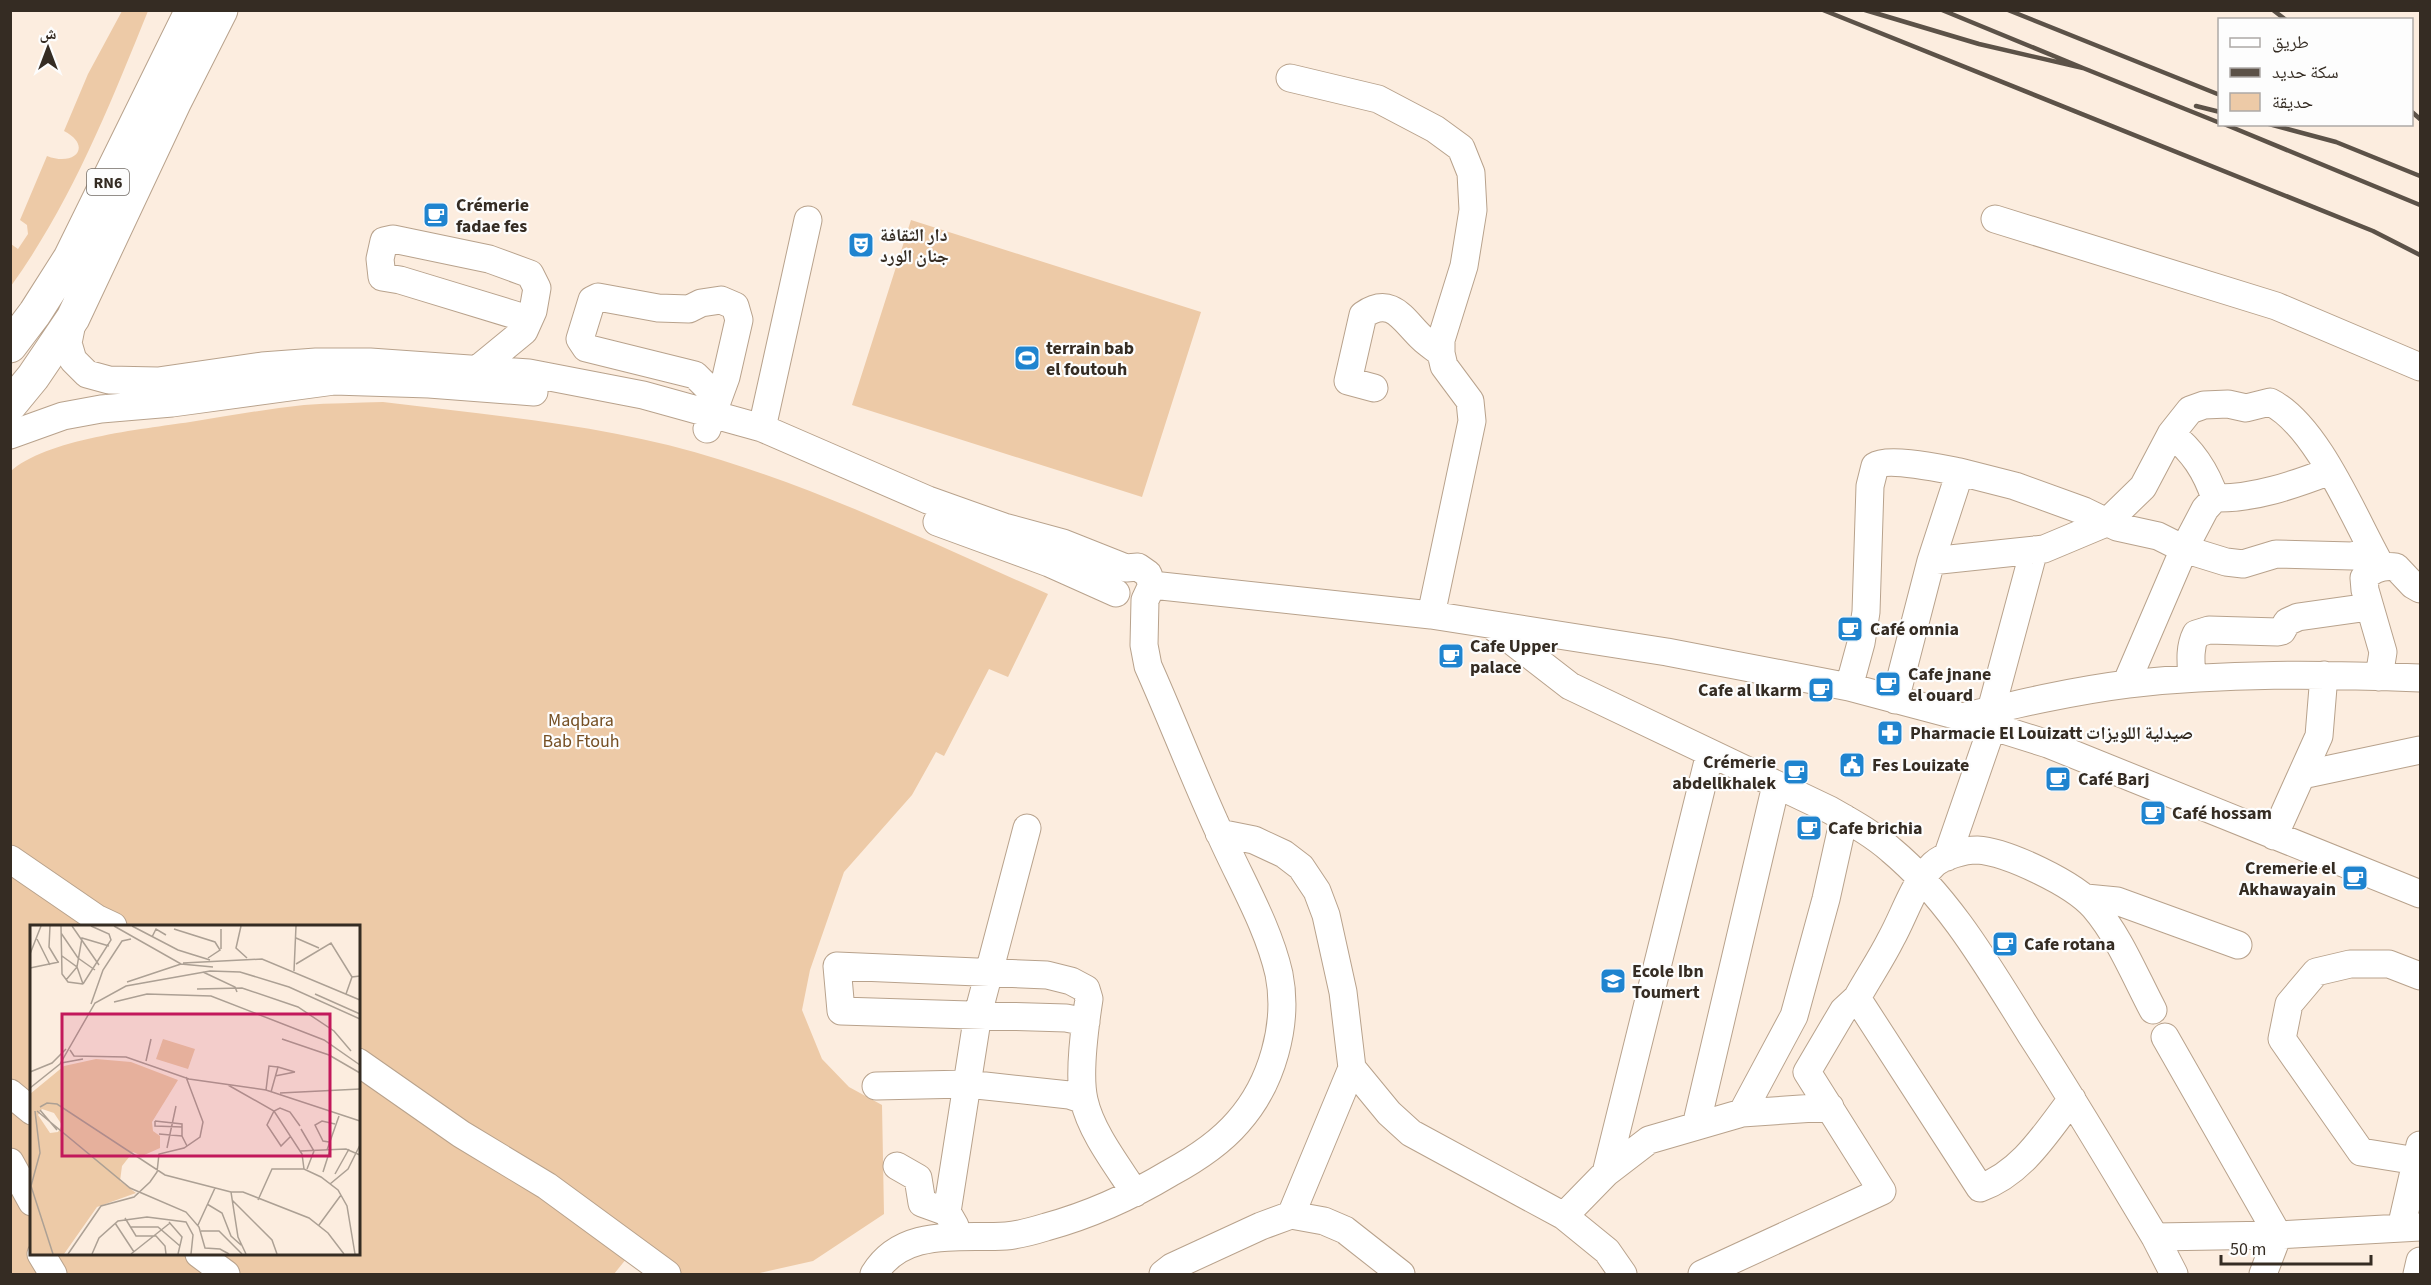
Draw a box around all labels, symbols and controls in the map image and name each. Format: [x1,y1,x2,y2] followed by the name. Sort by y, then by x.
[18,18,78,78] north arrow
[2218,18,2413,126] legend
[40,23,57,45] text: ش
[2272,30,2309,55] text: طريق
[2272,60,2339,85] text: سكة حديد
[2272,90,2313,115] text: حديقة
[87,169,129,195] road number: RN6
[456,193,529,239] place label: Crémerie fadae fes
[421,200,451,230] cafe icon: Crémerie fadae fes
[880,223,949,269] place label: دار الثقافة جنان الورد
[846,230,876,260] theatre icon: دار الثقافة جنان الورد
[1046,336,1134,382] place label: terrain bab el foutouh
[1012,343,1042,373] sports icon: terrain bab el foutouh
[1835,614,1865,644] cafe icon: Café omnia
[1870,617,1959,642] place label: Café omnia
[1470,634,1559,680] place label: Cafe Upper palace
[1436,641,1466,671] cafe icon: Cafe Upper palace
[1908,662,1991,708] place label: Cafe jnane el ouard
[1873,669,1903,699] cafe icon: Cafe jnane el ouard
[1806,675,1836,705] cafe icon: Cafe al lkarm
[1698,678,1802,703] place label: Cafe al lkarm
[542,708,620,754] park label: Maqbara Bab Ftouh
[1875,718,1905,748] pharmacy icon: Pharmacie El Louizatt صيدلية اللويزات
[1910,721,2193,746] place label: Pharmacie El Louizatt صيدلية اللويزات
[1672,750,1776,796] place label: Crémerie abdellkhalek
[1837,750,1867,780] public building icon: Fes Louizate
[1872,753,1969,778] place label: Fes Louizate
[1781,757,1811,787] cafe icon: Crémerie abdellkhalek
[2043,764,2073,794] cafe icon: Café Barj
[2078,767,2149,792] place label: Café Barj
[2138,798,2168,828] cafe icon: Café hossam
[2172,801,2272,826] place label: Café hossam
[1794,813,1824,843] cafe icon: Cafe brichia
[1828,816,1922,841] place label: Cafe brichia
[2238,856,2336,902] place label: Cremerie el Akhawayain
[2340,863,2370,893] cafe icon: Cremerie el Akhawayain
[30,925,360,1255] inset map
[1990,929,2020,959] cafe icon: Cafe rotana
[2024,932,2115,957] place label: Cafe rotana
[1632,959,1704,1005] place label: Ecole Ibn Toumert
[1598,966,1628,996] school or university icon: Ecole Ibn Toumert
[2221,1228,2371,1266] scale bar
[2230,1237,2266,1262] text: 50 m

